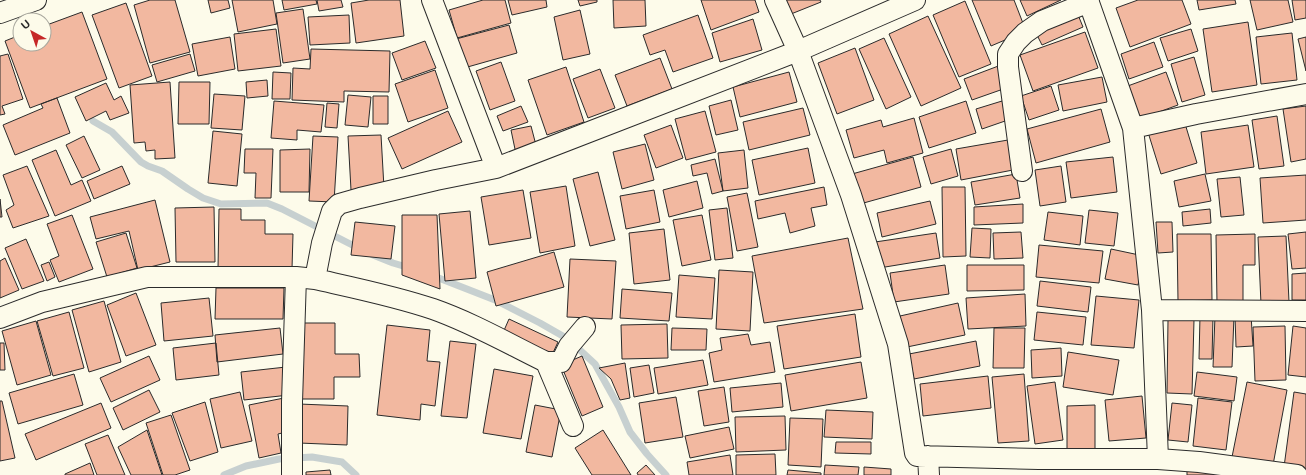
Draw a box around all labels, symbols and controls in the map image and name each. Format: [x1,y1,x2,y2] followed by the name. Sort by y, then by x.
[12,12,52,52] north arrow
[19,17,33,31] text: U

